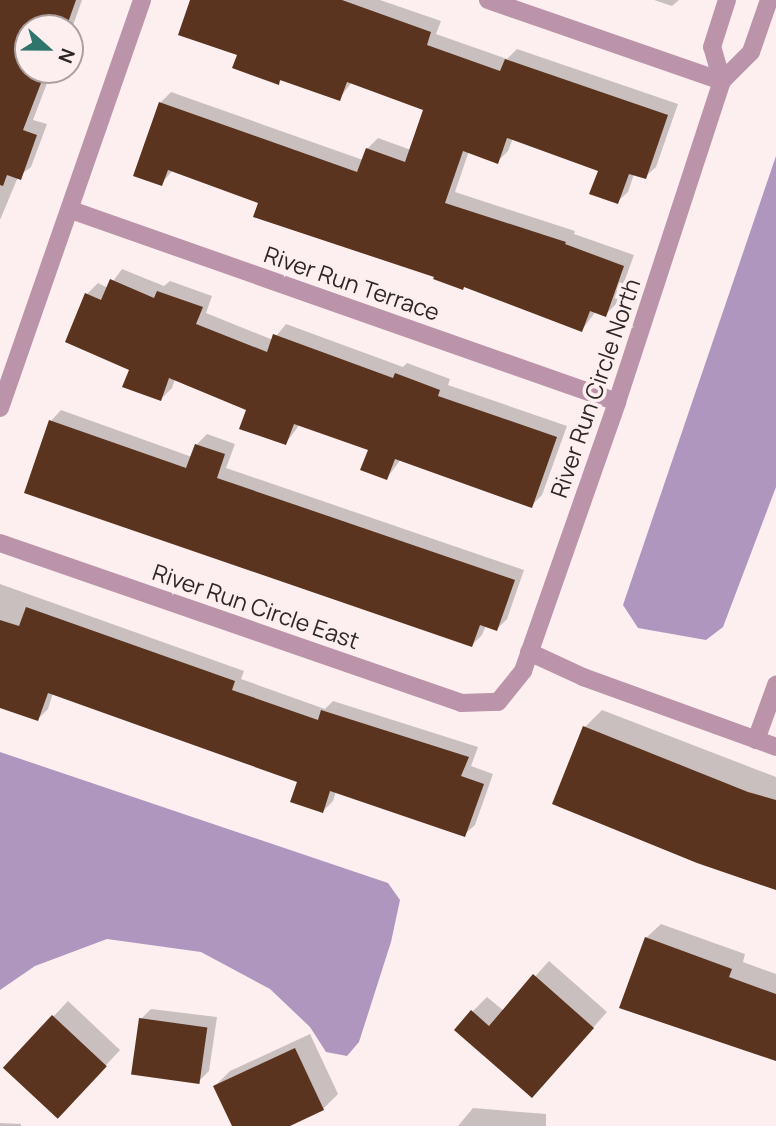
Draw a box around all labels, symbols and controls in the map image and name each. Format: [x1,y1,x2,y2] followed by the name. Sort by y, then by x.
[14,14,84,84] north arrow
[52,45,81,67] text: N
[261,240,443,326] street label: River Run Terrace
[545,275,645,501] street label: River Run Circle North
[149,558,363,654] street label: River Run Circle East

